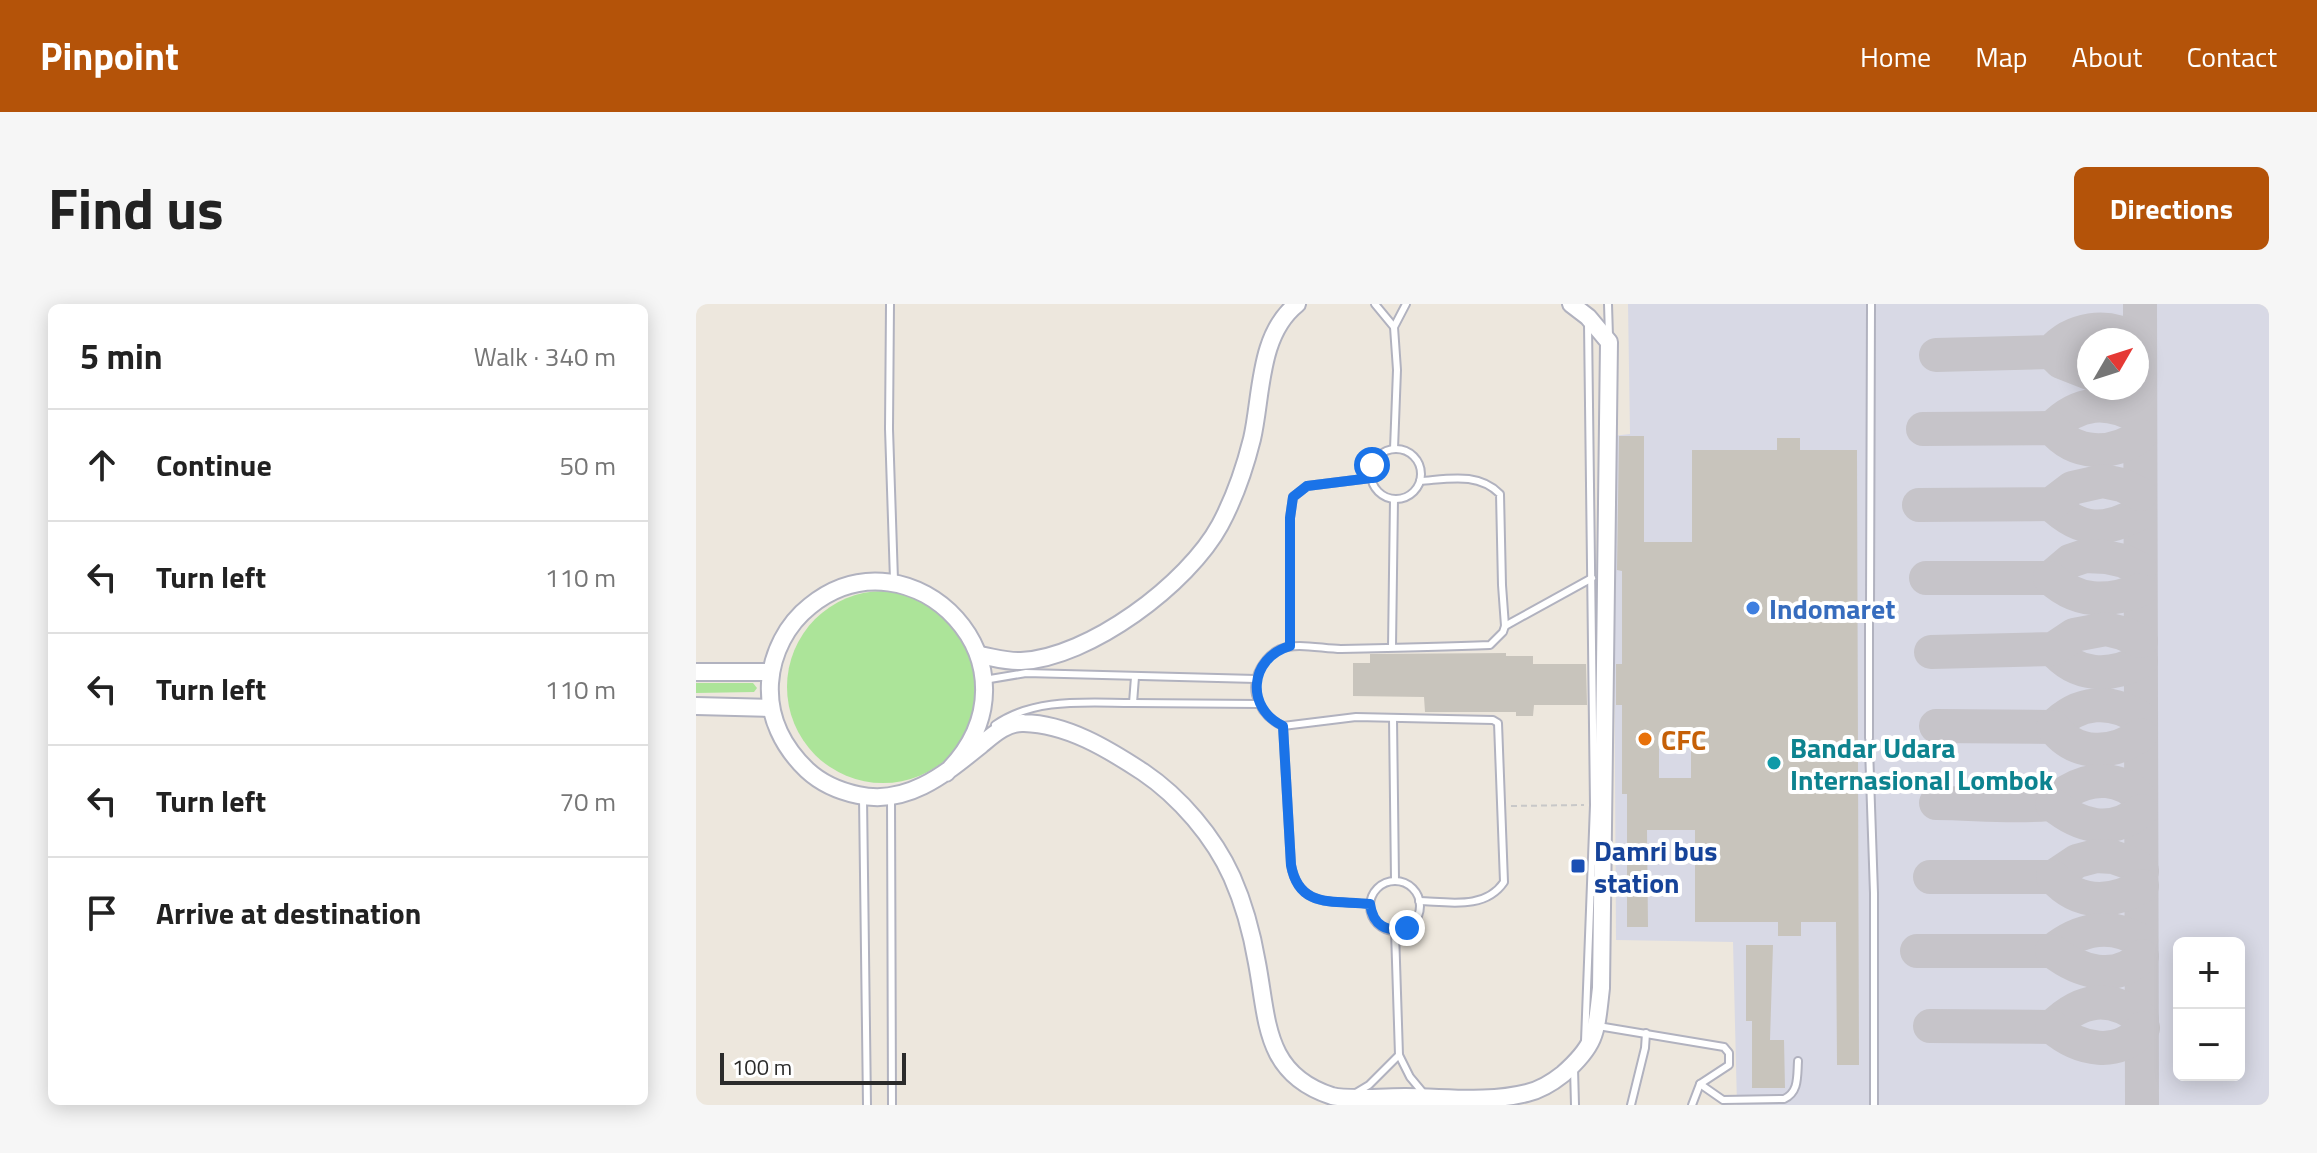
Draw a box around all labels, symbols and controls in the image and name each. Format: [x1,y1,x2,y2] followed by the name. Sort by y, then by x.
[40,27,179,85] text: Pinpoint
[1860,35,1931,78] text: Home
[1975,35,2028,78] text: Map
[2072,35,2142,78] text: About
[2186,35,2277,78] text: Contact
[48,166,224,251] text: Find us
[2074,167,2269,250] button: Directions
[2077,328,2149,400] north arrow
[80,330,163,382] text: 5 min
[474,337,616,376] text: Walk · 340 m
[156,442,272,488] text: Continue
[80,443,124,487] icon: ahead
[559,446,616,485] text: 50 m
[1354,447,1390,483] route start
[156,554,266,600] text: Turn left
[80,555,124,599] icon: left
[545,558,616,597] text: 110 m
[1769,587,1895,630] place label: Indomaret
[1744,599,1762,617] marker: Indomaret
[156,666,266,712] text: Turn left
[80,667,124,711] icon: left
[545,670,616,709] text: 110 m
[1661,718,1706,761] place label: CFC
[1790,726,2054,801] place label: Bandar Udara Internasional Lombok
[1636,730,1654,748] marker: CFC
[1765,754,1783,772] marker: Bandar Udara Internasional Lombok
[156,778,266,824] text: Turn left
[80,779,124,823] icon: left
[559,782,616,821] text: 70 m
[1594,829,1717,904] place label: Damri bus station
[1569,857,1587,875] marker: Damri bus station
[156,890,421,936] text: Arrive at destination
[80,891,124,935] icon: arrive
[1389,910,1425,946] route end
[2173,937,2245,1081] map controls
[2173,937,2245,1009] button: +
[2173,1009,2245,1081] button: −
[720,1049,906,1085] scale bar
[732,1050,792,1084] text: 100 m

